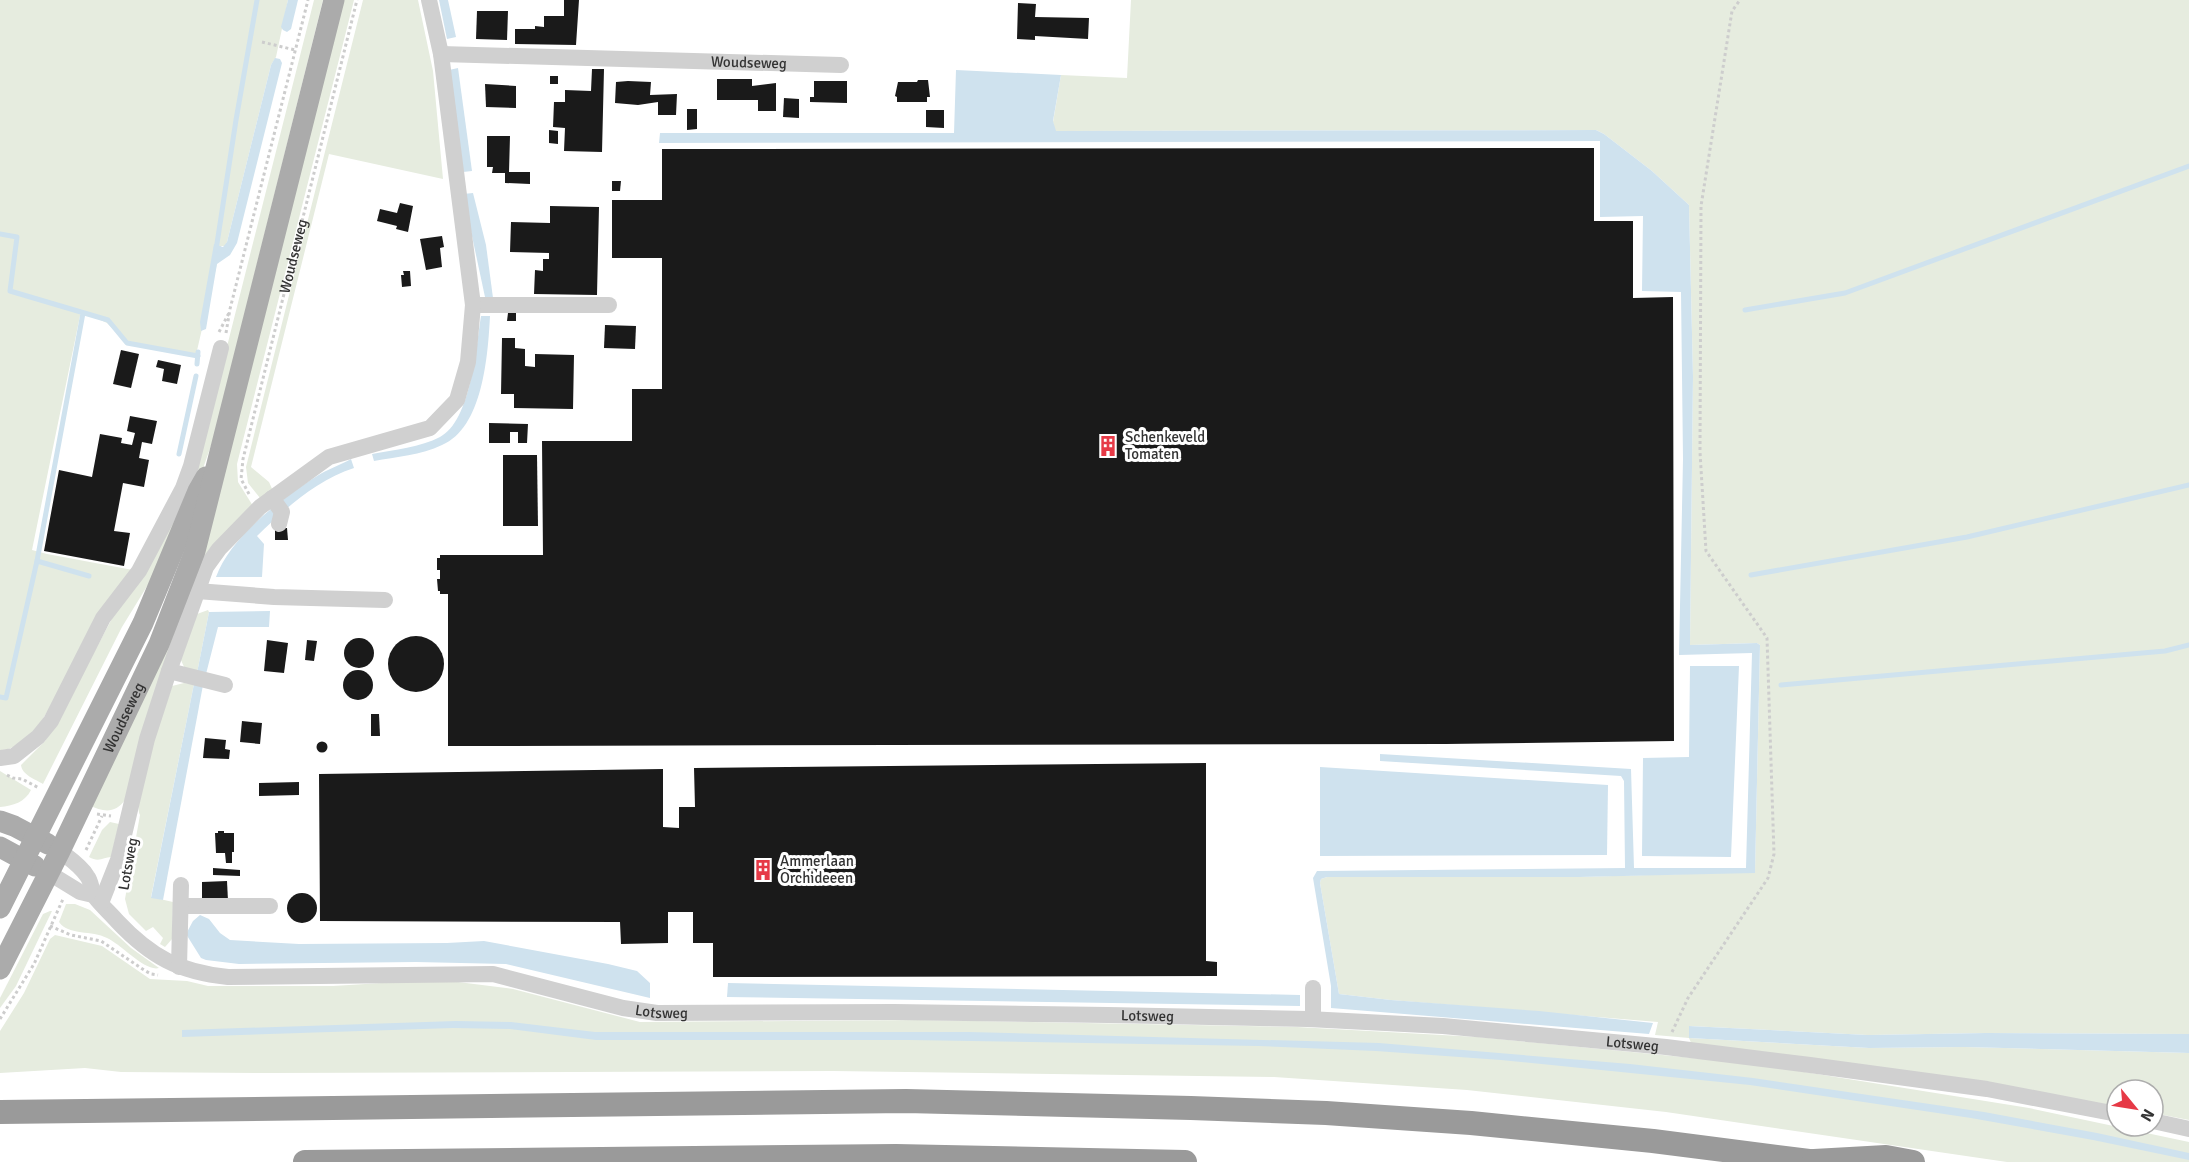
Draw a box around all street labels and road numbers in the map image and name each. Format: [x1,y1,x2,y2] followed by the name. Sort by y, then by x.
[711,52,787,73] street label: Woudseweg
[275,217,311,295] street label: Woudseweg
[99,680,148,756] street label: Woudseweg
[115,836,141,892] street label: Lotsweg
[634,1001,688,1022] street label: Lotsweg
[1121,1006,1174,1025] street label: Lotsweg
[1605,1032,1660,1055] street label: Lotsweg

